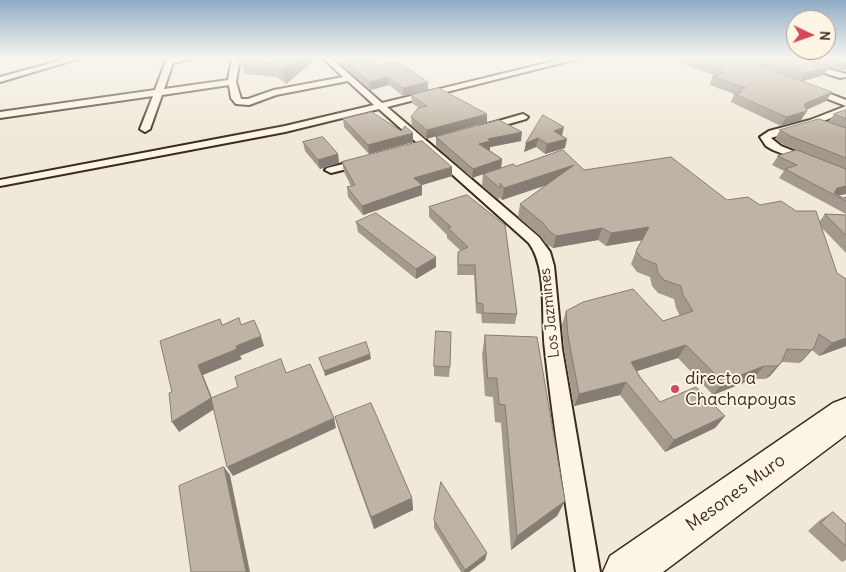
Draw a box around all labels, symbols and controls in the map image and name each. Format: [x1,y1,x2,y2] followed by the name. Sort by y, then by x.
[786,10,836,60] north arrow
[816,30,834,41] text: N
[536,267,564,359] street label: Los Jazmines
[685,368,796,410] place label: directo a Chachapoyas
[669,383,681,395] marker: directo a Chachapoyas
[682,450,790,536] street label: Mesones Muro

